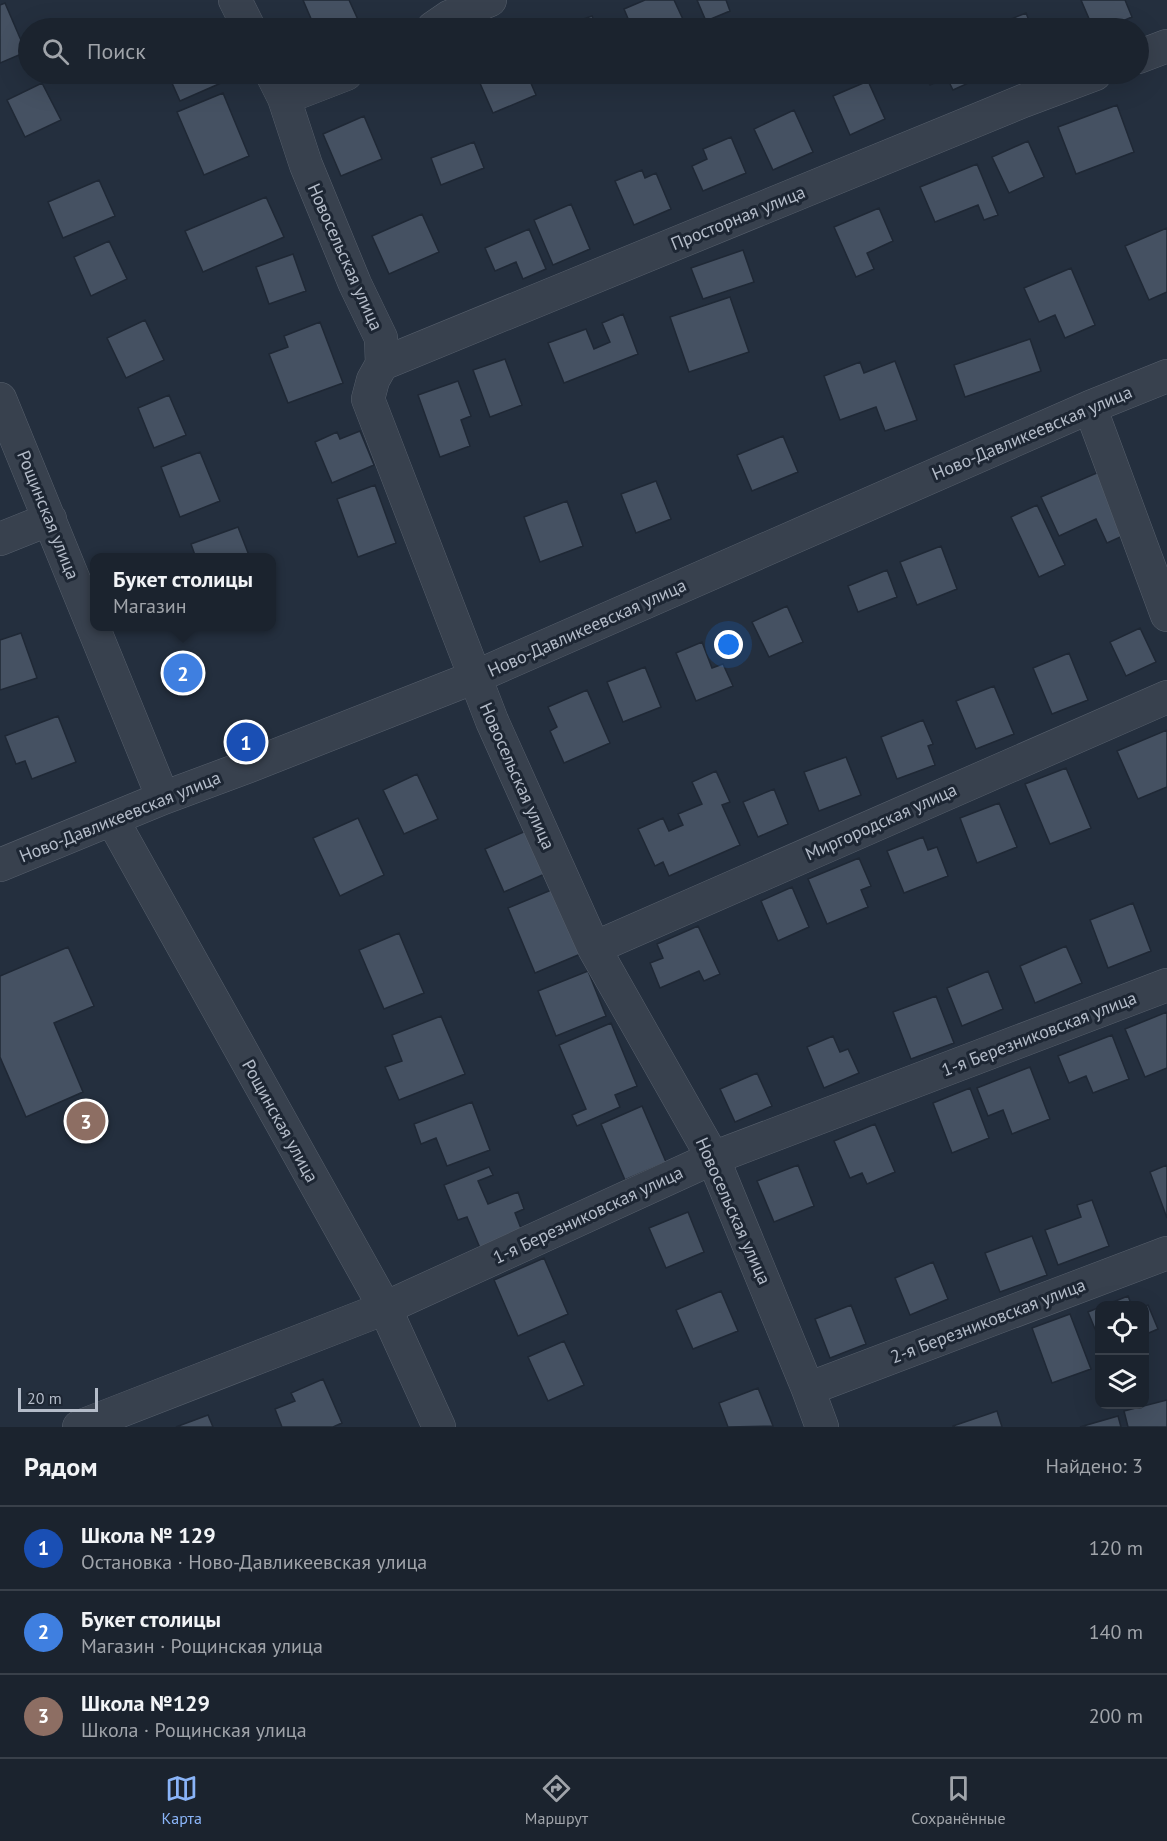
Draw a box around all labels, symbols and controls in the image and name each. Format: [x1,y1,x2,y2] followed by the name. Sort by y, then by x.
[18,18,1149,84] search box
[39,35,72,68] icon: search
[87,37,146,65] text: Поиск
[303,180,388,334] street label: Новосельская улица
[667,180,808,255] street label: Просторная улица
[928,380,1135,485] street label: Ново-Давликеевская улица
[12,447,85,583] street label: Рощинская улица
[90,553,276,631] popup
[113,565,253,593] text: Букет столицы
[484,573,690,682] street label: Ново-Давликеевская улица
[113,593,187,619] text: Магазин
[714,630,743,659] your location
[164,650,202,696] pin: 2
[475,699,560,853] street label: Новосельская улица
[226,720,266,764] pin: 1
[16,766,224,867] street label: Ново-Давликеевская улица
[801,778,960,865] street label: Миргородская улица
[938,986,1140,1081] street label: 1-я Березниковская улица
[237,1055,324,1186] street label: Рощинская улица
[66,1098,106,1144] pin: 3
[691,1134,776,1288] street label: Новосельская улица
[489,1160,686,1269] street label: 1-я Березниковская улица
[887,1273,1089,1368] street label: 2-я Березниковская улица
[1095,1301,1149,1409] map controls
[1095,1301,1149,1355] button: locate
[1095,1355,1149,1409] button: layers
[18,1385,98,1412] scale bar
[27,1388,62,1408] text: 20 m
[24,1450,98,1483] text: Рядом
[1046,1453,1143,1479] text: Найдено: 3
[81,1521,216,1549] text: Школа № 129
[38,1535,49,1561] text: 1
[1089,1535,1143,1561] text: 120 m
[81,1549,427,1575] text: Остановка · Ново-Давликеевская улица
[81,1605,221,1633] text: Букет столицы
[38,1619,49,1645] text: 2
[1089,1619,1143,1645] text: 140 m
[81,1633,323,1659] text: Магазин · Рощинская улица
[81,1689,210,1717] text: Школа №129
[38,1703,49,1729] text: 3
[1089,1703,1143,1729] text: 200 m
[81,1717,307,1743] text: Школа · Рощинская улица
[161,1772,202,1828] tab: Карта
[525,1772,588,1828] tab: Маршрут
[911,1772,1006,1828] tab: Сохранённые

